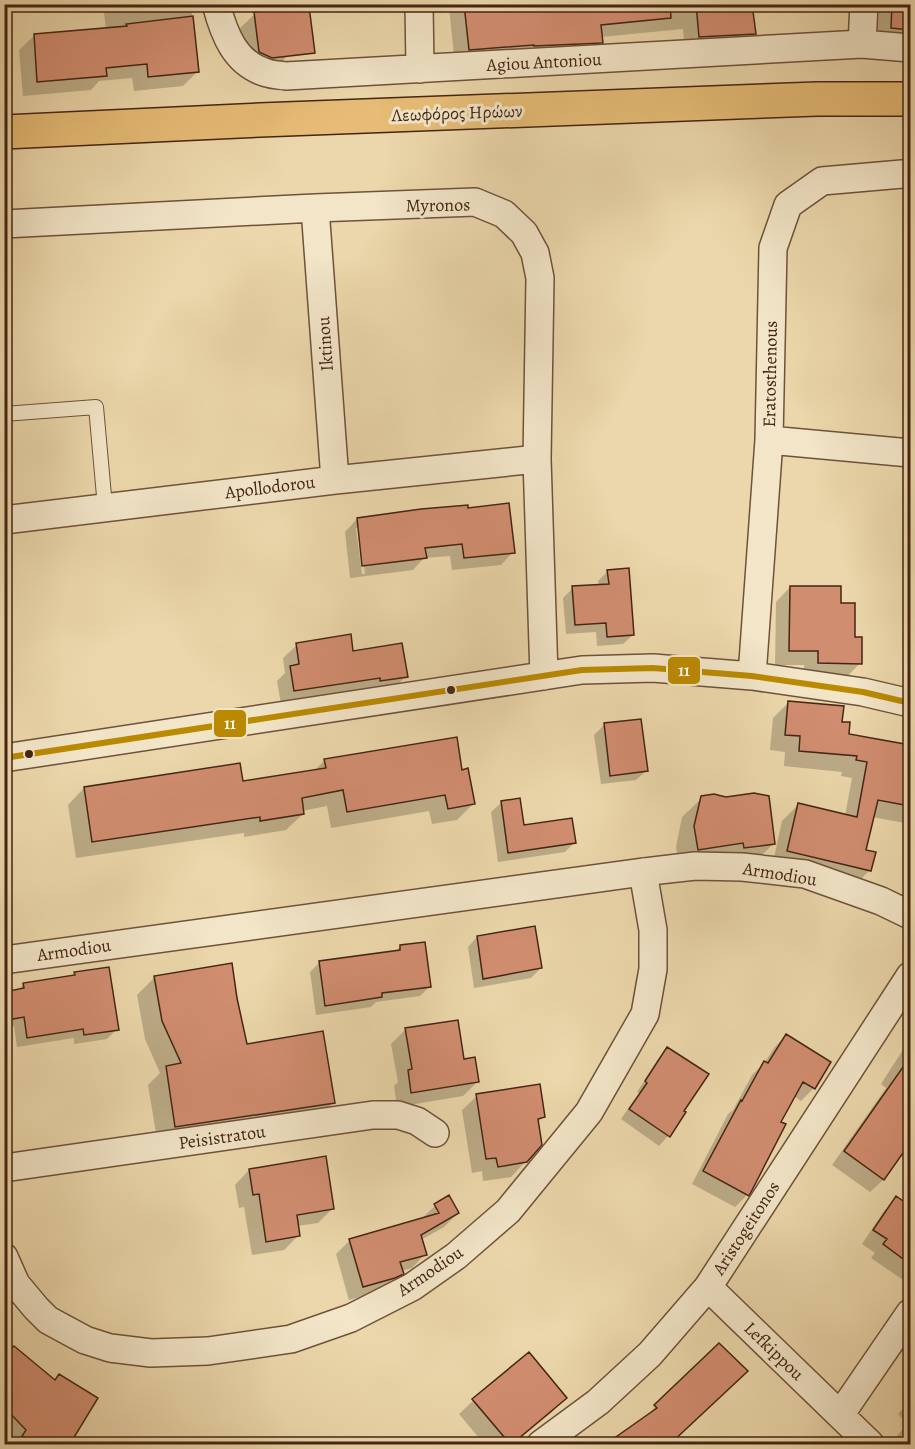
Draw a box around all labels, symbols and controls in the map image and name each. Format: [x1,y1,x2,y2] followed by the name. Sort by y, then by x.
[485,47,603,77] street label: Agiou Antoniou
[390,99,523,127] street label: Λεωφόρος Ηρώων
[405,192,471,218] street label: Myronos
[311,315,339,372] street label: Iktinou
[757,320,783,428] street label: Eratosthenous
[223,470,317,505] street label: Apollodorou
[667,656,701,685] line badge: 11
[678,660,690,682] text: 11
[445,684,457,696] unlabelled marker
[213,709,247,738] line badge: 11
[224,713,236,735] text: 11
[23,748,35,760] unlabelled marker
[740,856,819,892] street label: Armodiou
[34,933,113,967] street label: Armodiou
[177,1119,267,1155] street label: Peisistratou
[706,1176,785,1280] street label: Aristogeitonos
[392,1240,468,1302] street label: Armodiou
[739,1316,809,1386] street label: Lefkippou

